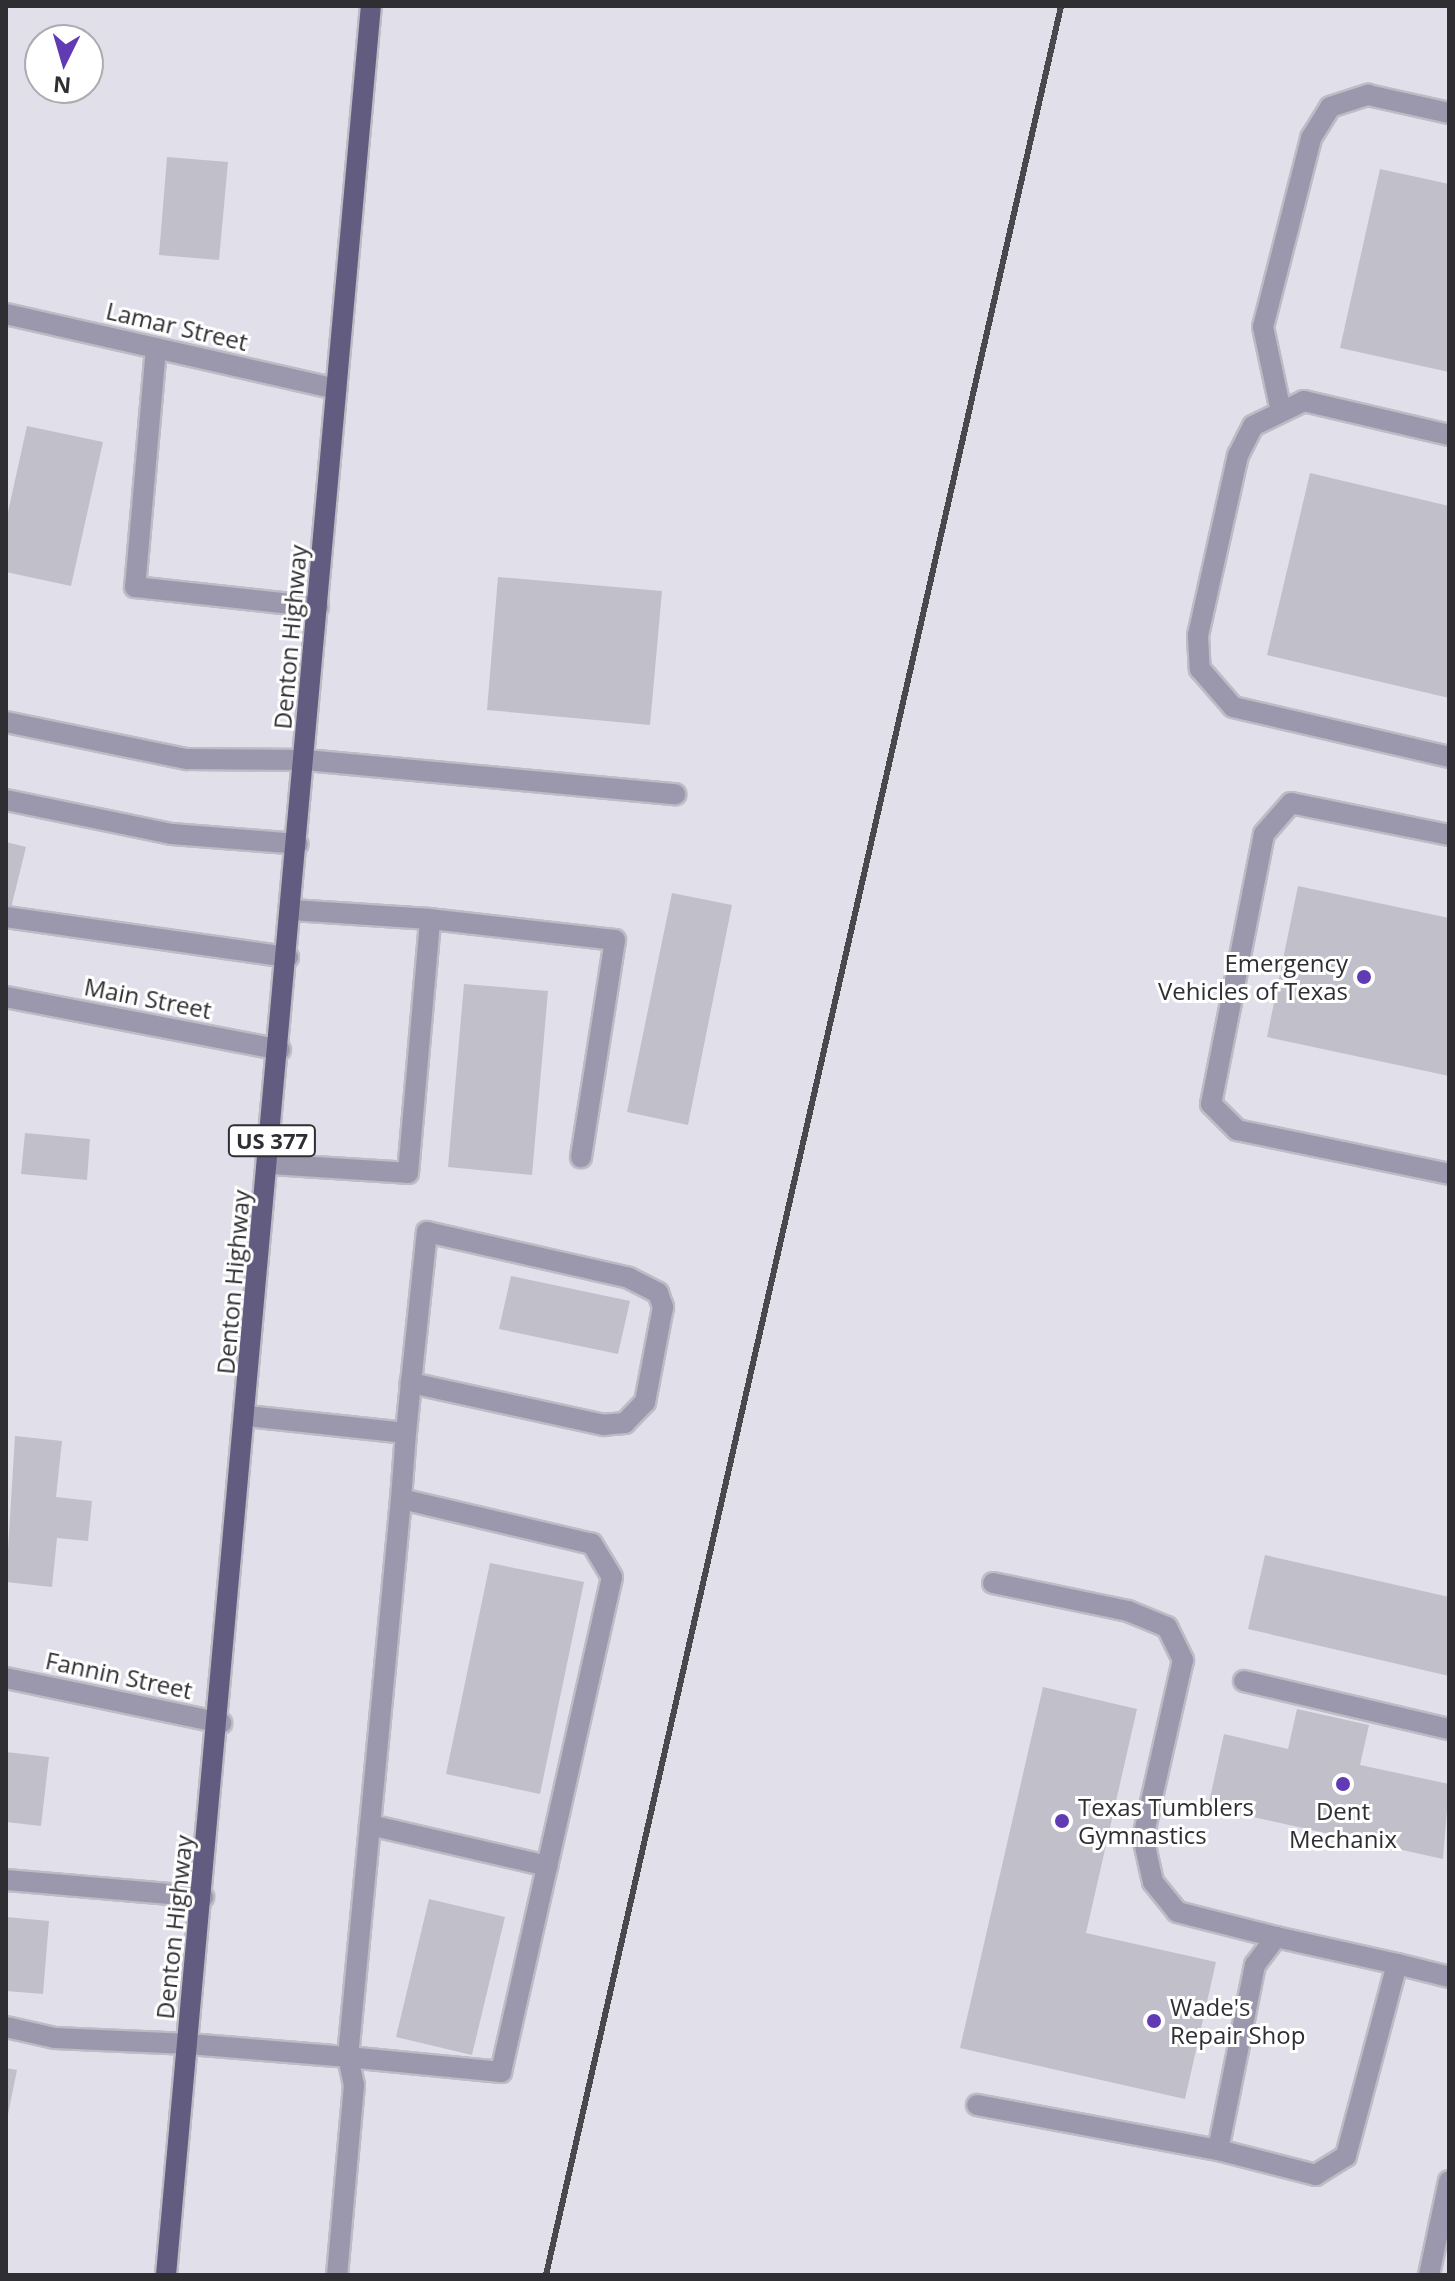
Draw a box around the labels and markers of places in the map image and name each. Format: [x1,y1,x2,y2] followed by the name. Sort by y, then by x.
[1158,949,1348,1005] place label: Emergency Vehicles of Texas
[1355,968,1373,986] marker: Emergency Vehicles of Texas
[1334,1775,1352,1793] marker: Dent Mechanix
[1078,1793,1254,1849] place label: Texas Tumblers Gymnastics
[1289,1797,1397,1853] place label: Dent Mechanix
[1053,1812,1071,1830] marker: Texas Tumblers Gymnastics
[1170,1993,1305,2049] place label: Wade's Repair Shop
[1145,2012,1163,2030] marker: Wade's Repair Shop

